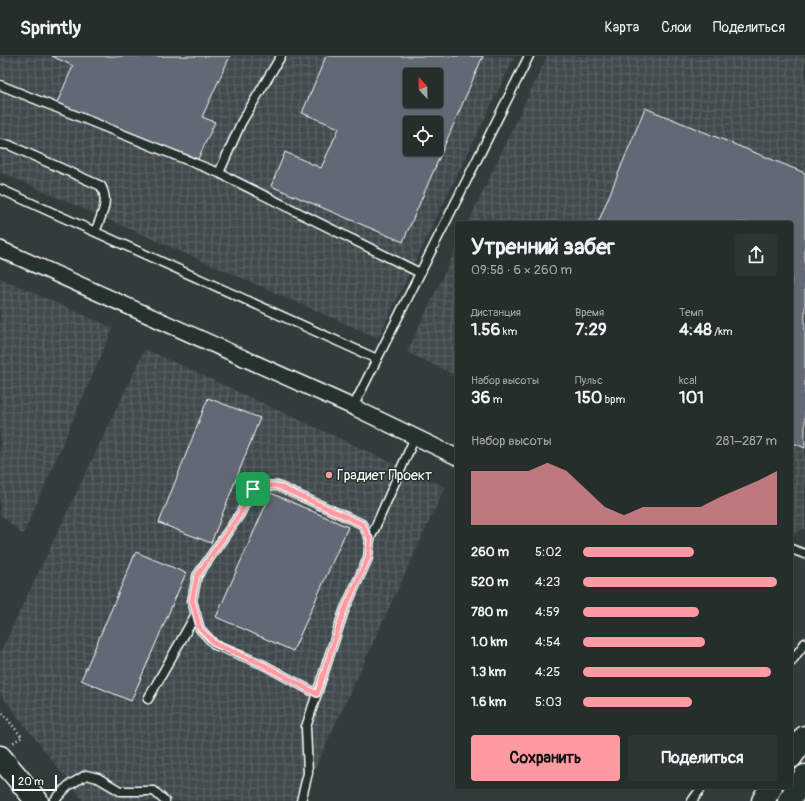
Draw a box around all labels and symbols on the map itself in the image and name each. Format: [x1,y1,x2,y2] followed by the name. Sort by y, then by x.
[403,68,443,108] north arrow
[337,467,432,484] place label: Градиет Проект
[324,470,334,480] marker: Градиет Проект
[236,472,270,506] pin
[12,773,57,792] scale bar

